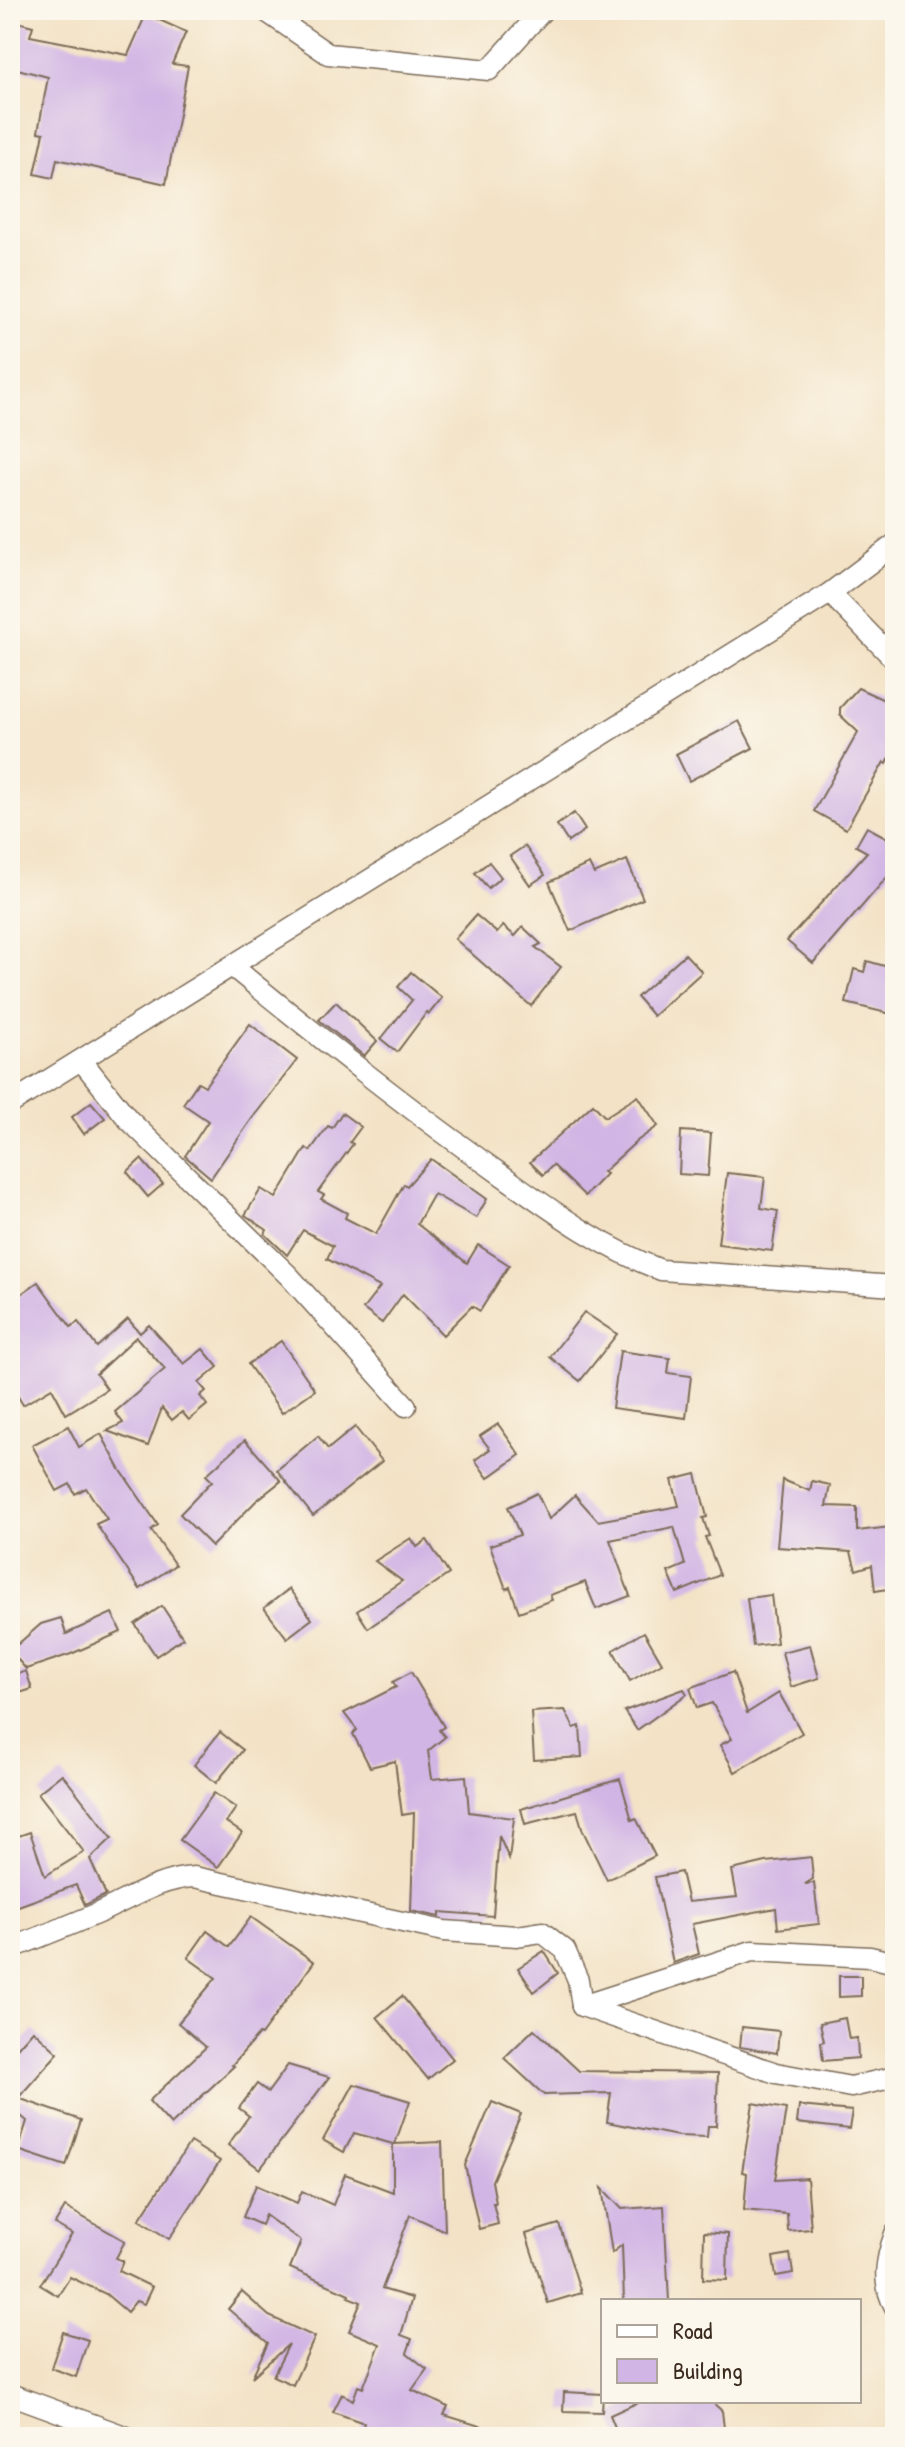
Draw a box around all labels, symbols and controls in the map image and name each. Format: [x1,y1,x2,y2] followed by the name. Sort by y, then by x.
[601,2299,861,2403] legend
[673,2314,712,2346] text: Road
[673,2354,743,2386] text: Building

